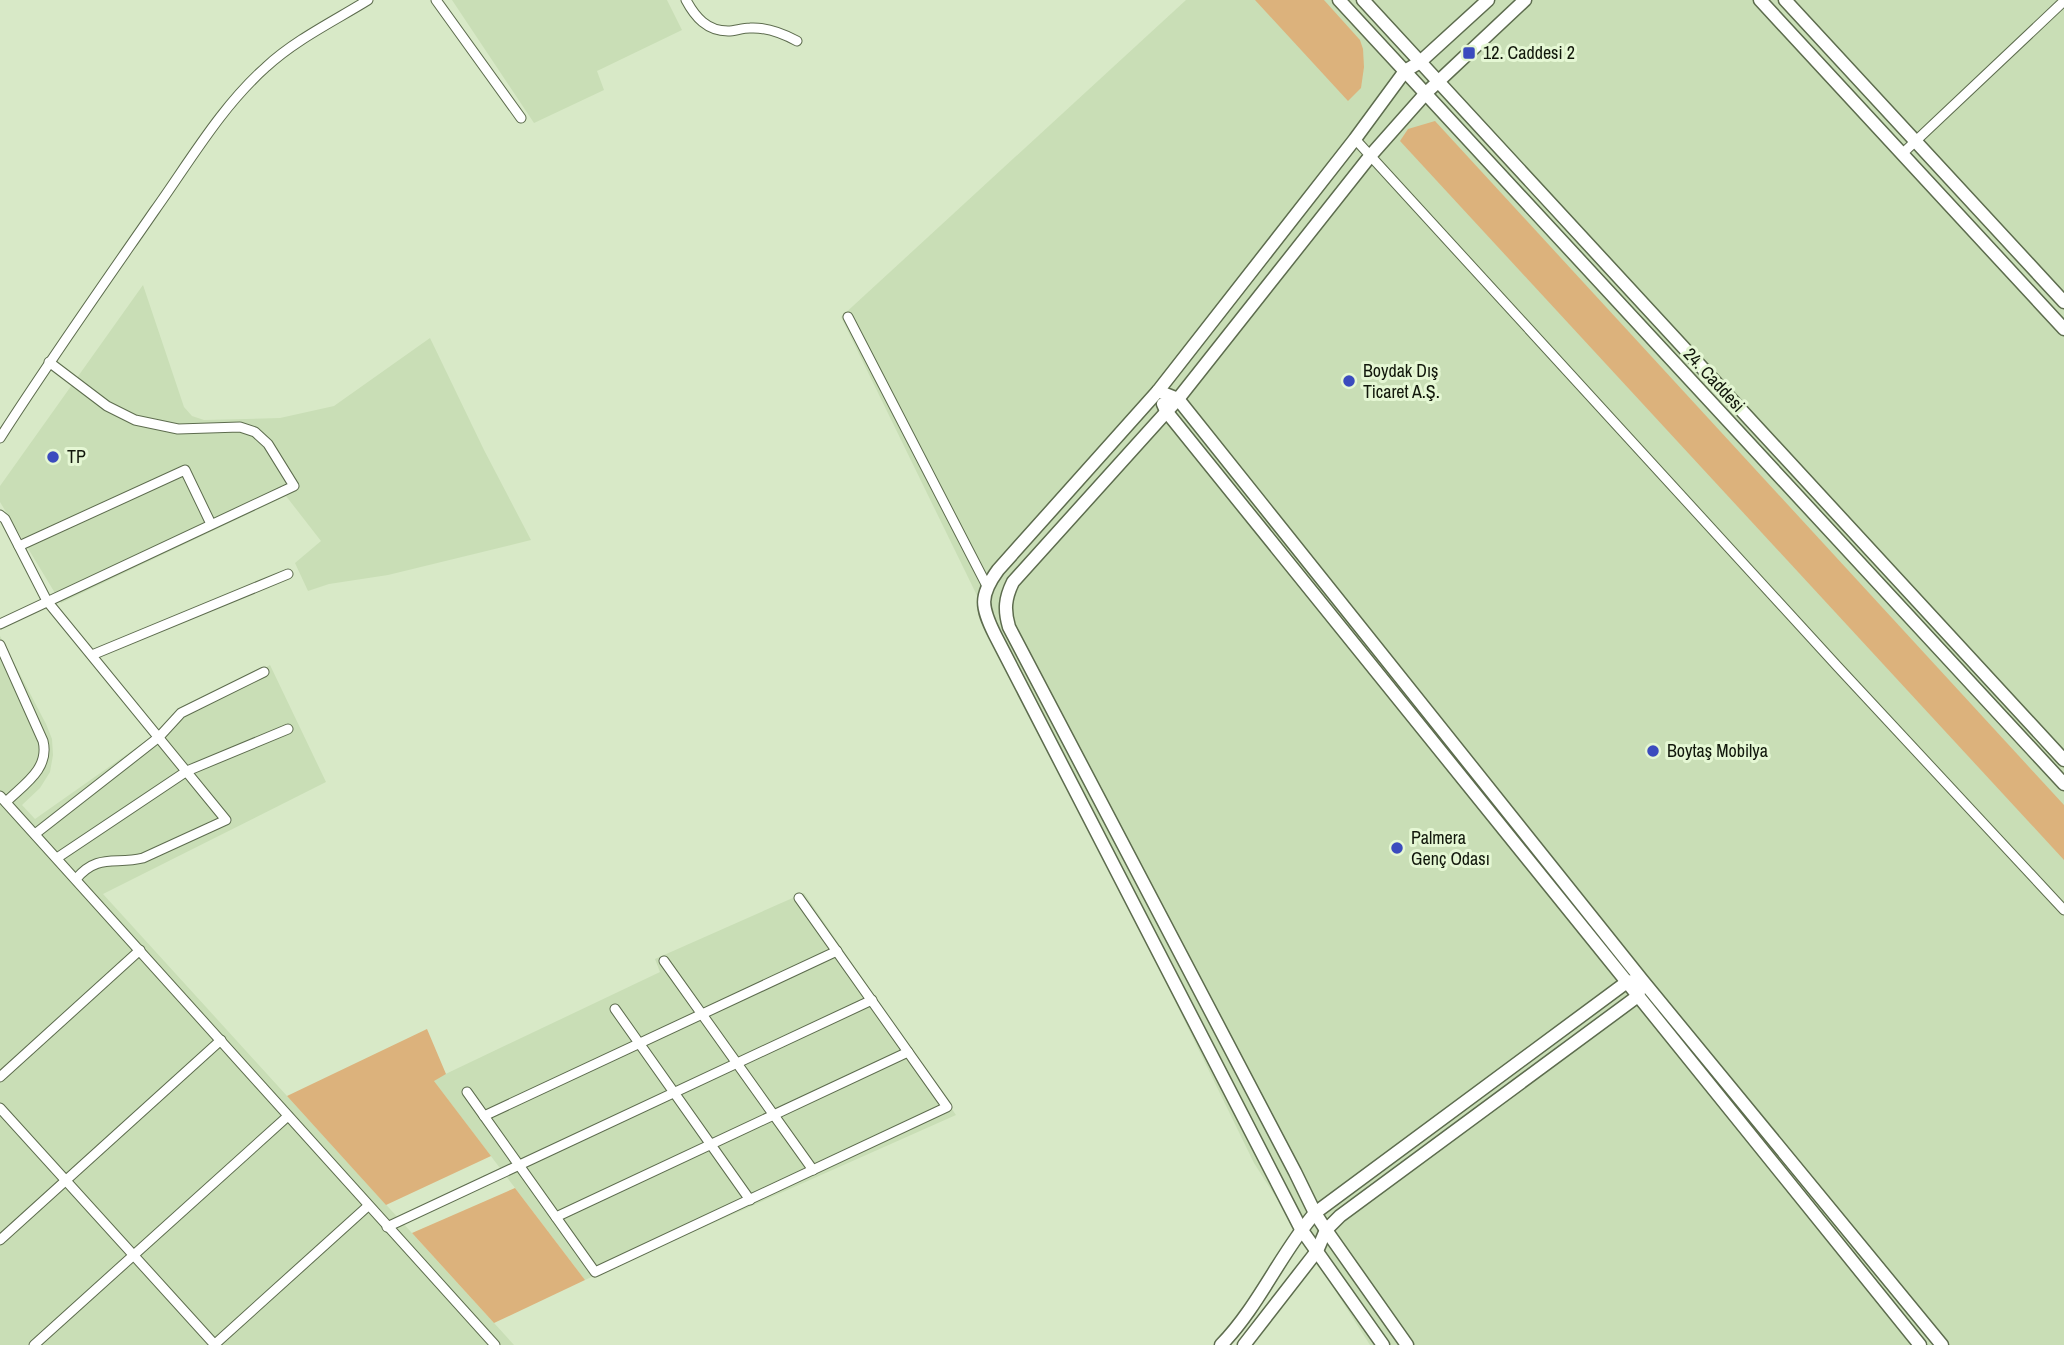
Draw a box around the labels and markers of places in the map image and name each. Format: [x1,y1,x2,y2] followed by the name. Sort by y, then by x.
[1483,40,1575,65] place label: 12. Caddesi 2
[1461,45,1477,61] marker: 12. Caddesi 2
[1363,358,1440,404] place label: Boydak Dış Ticaret A.Ş.
[1341,373,1357,389] marker: Boydak Dış Ticaret A.Ş.
[67,444,86,469] place label: TP
[45,449,61,465] marker: TP
[1667,738,1768,763] place label: Boytaş Mobilya
[1645,743,1661,759] marker: Boytaş Mobilya
[1411,825,1490,871] place label: Palmera Genç Odası
[1389,840,1405,856] marker: Palmera Genç Odası

